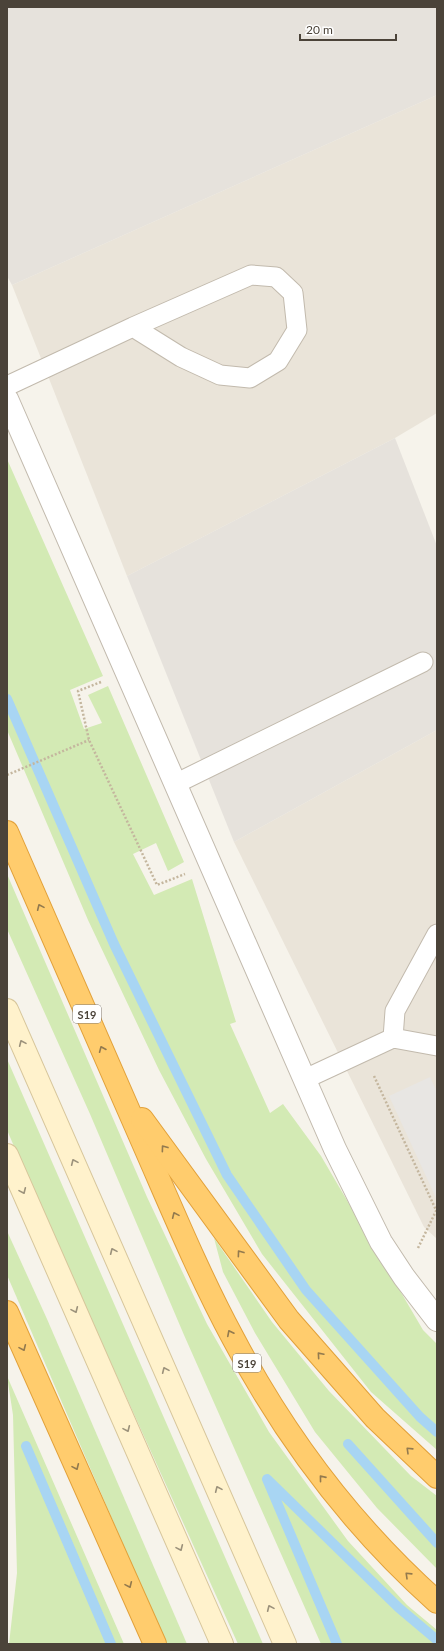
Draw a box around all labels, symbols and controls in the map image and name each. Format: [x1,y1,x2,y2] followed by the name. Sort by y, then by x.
[300,16,396,42] scale bar
[306,22,333,37] text: 20 m
[37,904,45,911] one-way arrow
[73,1005,101,1023] road number: S19
[19,1040,27,1048] one-way arrow
[99,1046,107,1054] one-way arrow
[161,1145,168,1152] one-way arrow
[71,1159,79,1167] one-way arrow
[18,1186,26,1194] one-way arrow
[172,1212,180,1220] one-way arrow
[110,1248,118,1255] one-way arrow
[237,1250,245,1257] one-way arrow
[70,1305,78,1313] one-way arrow
[227,1330,235,1337] one-way arrow
[18,1343,26,1351] one-way arrow
[318,1352,325,1360] one-way arrow
[233,1354,261,1372] road number: S19
[162,1367,170,1374] one-way arrow
[122,1424,130,1432] one-way arrow
[406,1447,414,1455] one-way arrow
[71,1462,79,1470] one-way arrow
[319,1476,326,1483] one-way arrow
[214,1486,222,1493] one-way arrow
[175,1544,183,1551] one-way arrow
[406,1573,413,1580] one-way arrow
[124,1582,132,1589] one-way arrow
[267,1605,275,1613] one-way arrow

